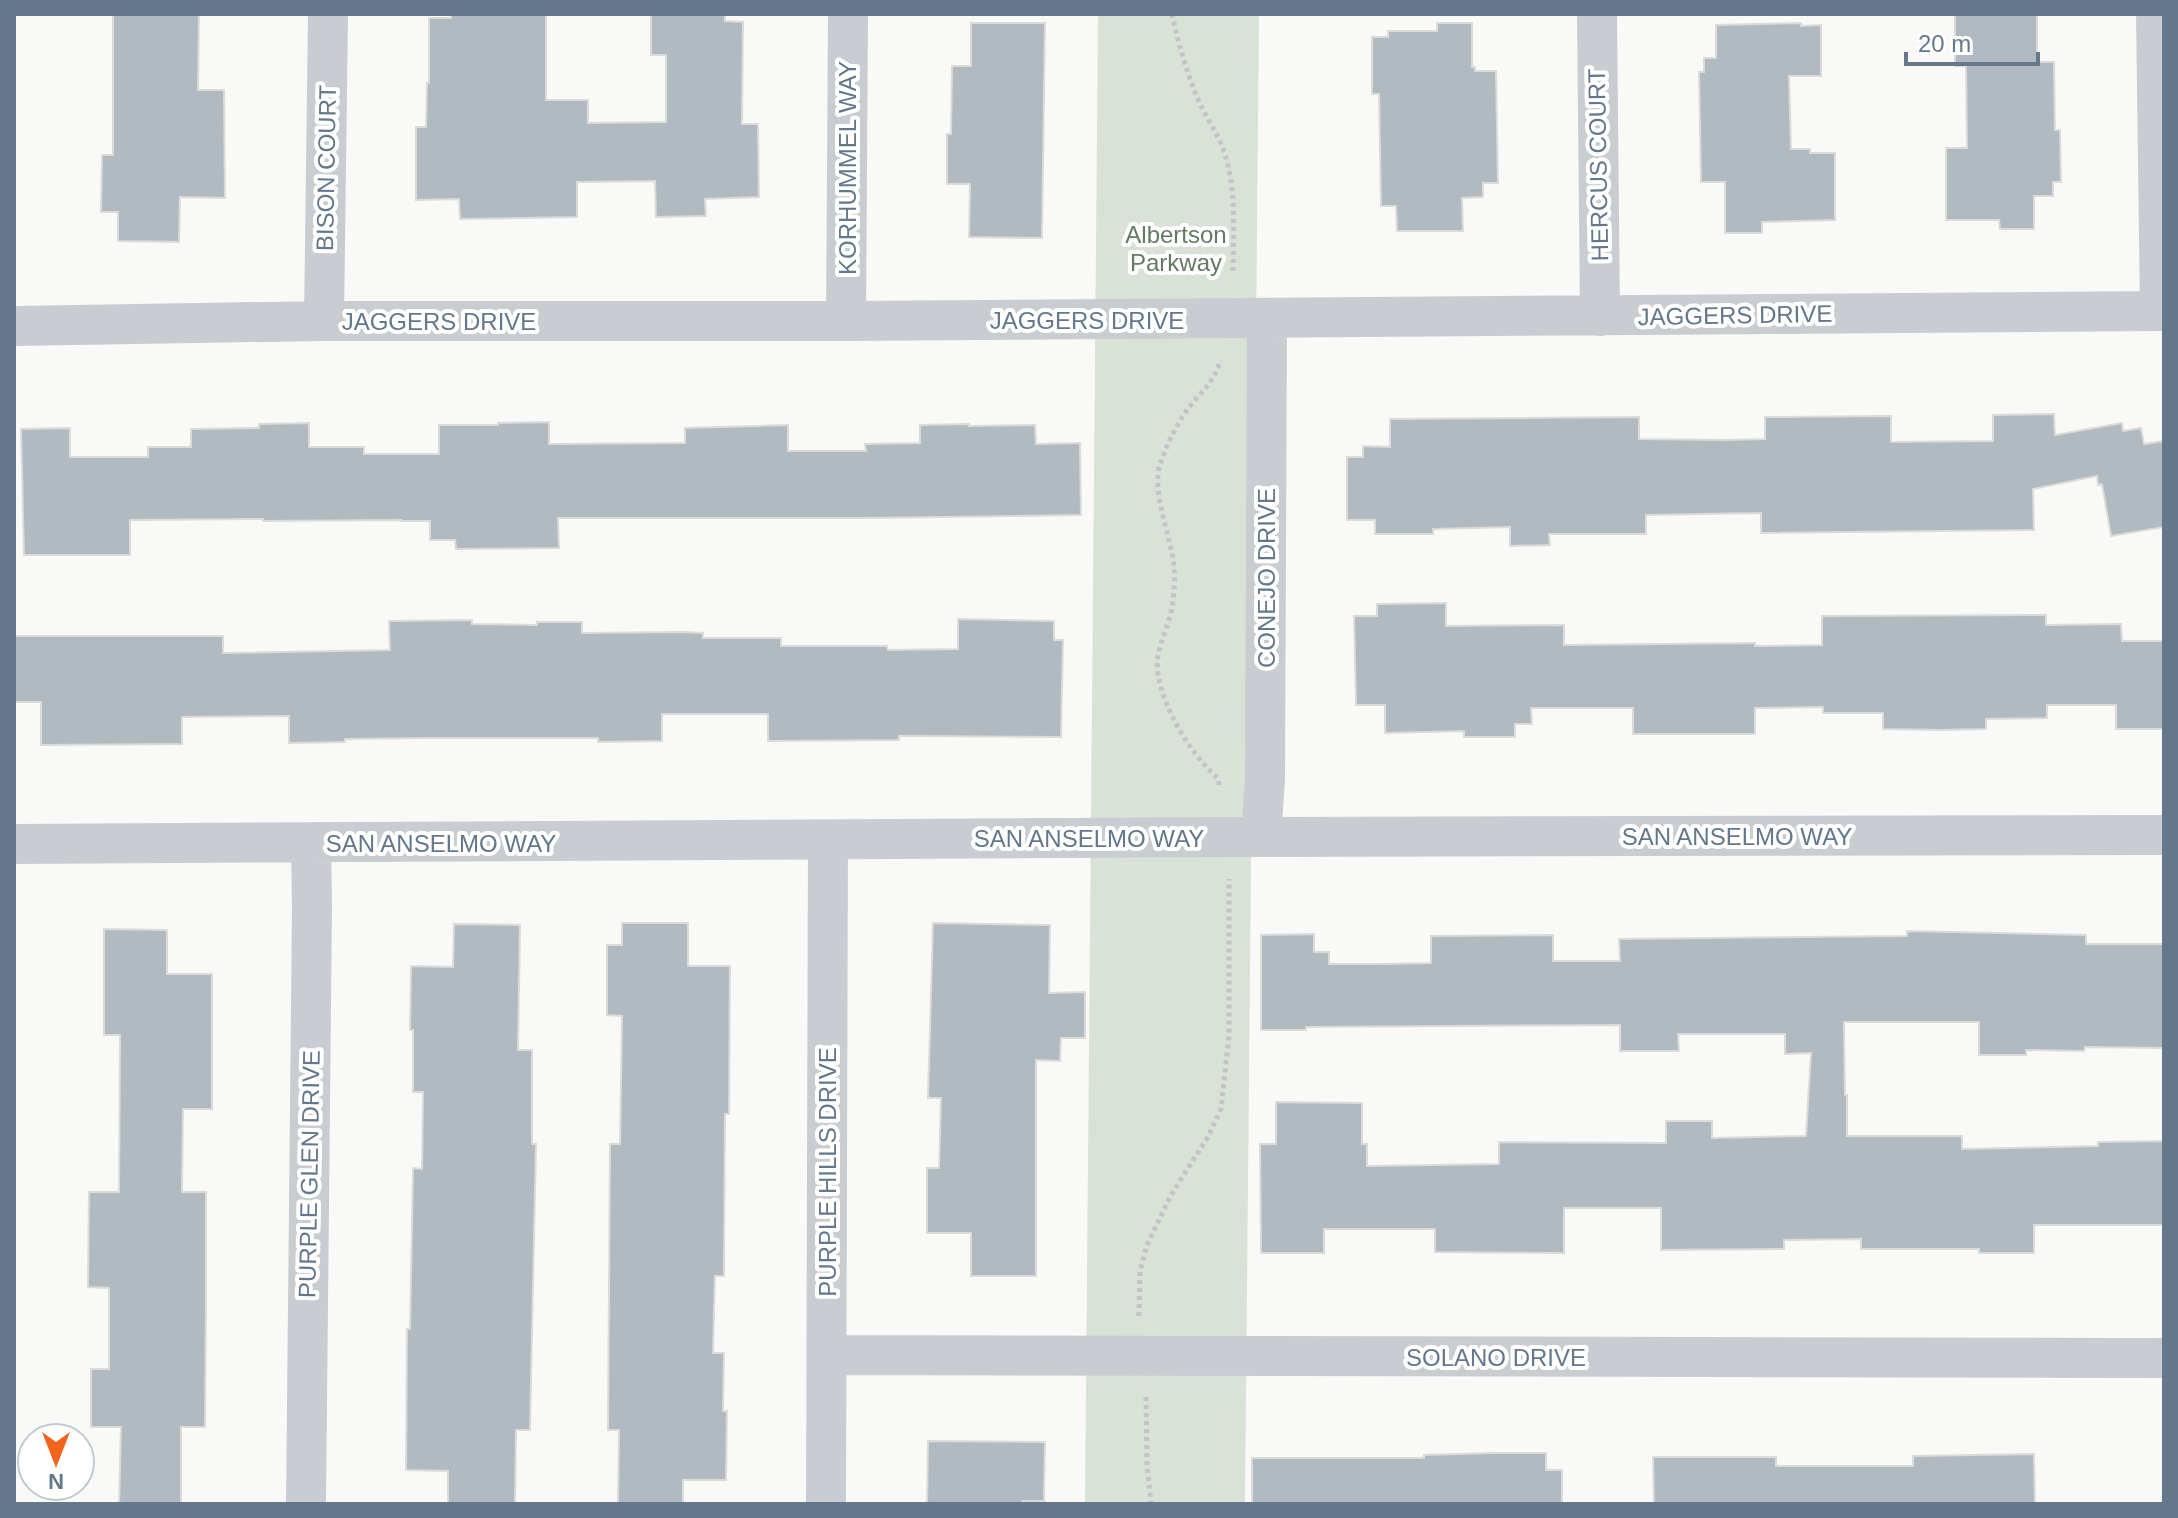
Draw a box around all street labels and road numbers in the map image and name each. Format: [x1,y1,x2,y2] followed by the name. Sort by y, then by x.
[834,61,861,275] street label: KORHUMMEL WAY
[1583,68,1613,262] street label: HERCUS COURT
[311,84,341,251] street label: BISON COURT
[1637,300,1833,330] street label: JAGGERS DRIVE
[990,307,1184,334] street label: JAGGERS DRIVE
[342,308,536,335] street label: JAGGERS DRIVE
[1253,488,1280,668] street label: CONEJO DRIVE
[1622,823,1852,850] street label: SAN ANSELMO WAY
[974,825,1204,852] street label: SAN ANSELMO WAY
[326,830,556,857] street label: SAN ANSELMO WAY
[814,1047,841,1297] street label: PURPLE HILLS DRIVE
[293,1050,325,1298] street label: PURPLE GLEN DRIVE
[1406,1344,1586,1371] street label: SOLANO DRIVE

